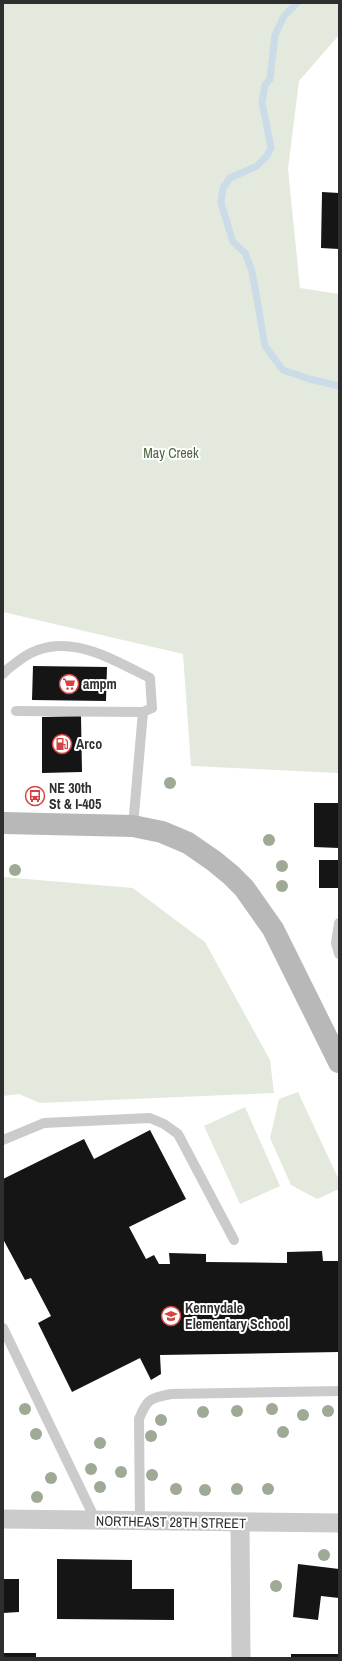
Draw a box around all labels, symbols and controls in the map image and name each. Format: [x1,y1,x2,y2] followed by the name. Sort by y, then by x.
[143,444,199,462] park label: May Creek
[58,673,80,695] supermarket icon: ampm
[83,675,117,693] place label: ampm
[51,733,73,755] fuel station icon: Arco
[76,735,102,753] place label: Arco
[49,779,102,813] place label: NE 30th St & I-405
[24,785,46,807] bus stop icon: NE 30th St & I-405
[185,1299,288,1333] place label: Kennydale Elementary School
[160,1305,182,1327] school or university icon: Kennydale Elementary School
[96,1512,246,1532] street label: NORTHEAST 28TH STREET

